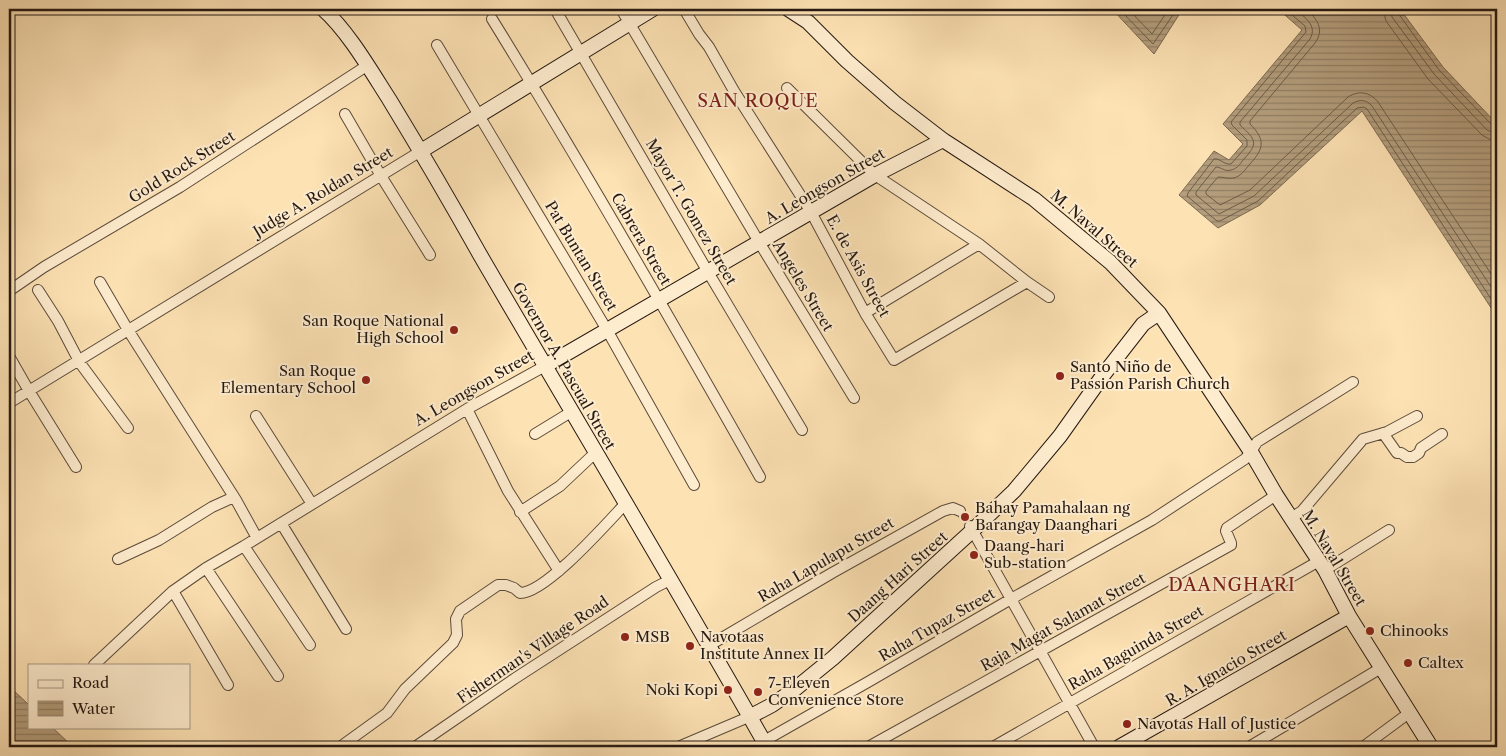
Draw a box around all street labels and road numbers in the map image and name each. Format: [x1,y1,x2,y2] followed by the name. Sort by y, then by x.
[125,126,239,207] street label: Gold Rock Street
[642,135,741,289] street label: Mayor T. Gomez Street
[248,142,397,242] street label: Judge A. Roldan Street
[761,143,889,228] street label: A. Leongson Street
[1047,186,1142,272] street label: M. Naval Street
[607,189,676,289] street label: Cabrera Street
[541,197,622,315] street label: Pat Buntan Street
[822,211,895,321] street label: E. de Asis Street
[768,236,838,335] street label: Angeles Street
[509,279,621,454] street label: Governor A. Pascual Street
[410,345,538,430] street label: A. Leongson Street
[1298,506,1371,610] street label: M. Naval Street
[754,513,898,606] street label: Raha Lapulapu Street
[844,527,952,626] street label: Daang Hari Street
[977,568,1149,675] street label: Raja Magat Salamat Street
[875,583,999,666] street label: Raha Tupaz Street
[453,592,612,707] street label: Fisherman's Village Road
[1065,601,1207,694] street label: Raha Baguinda Street
[1162,625,1290,710] street label: R. A. Ignacio Street

